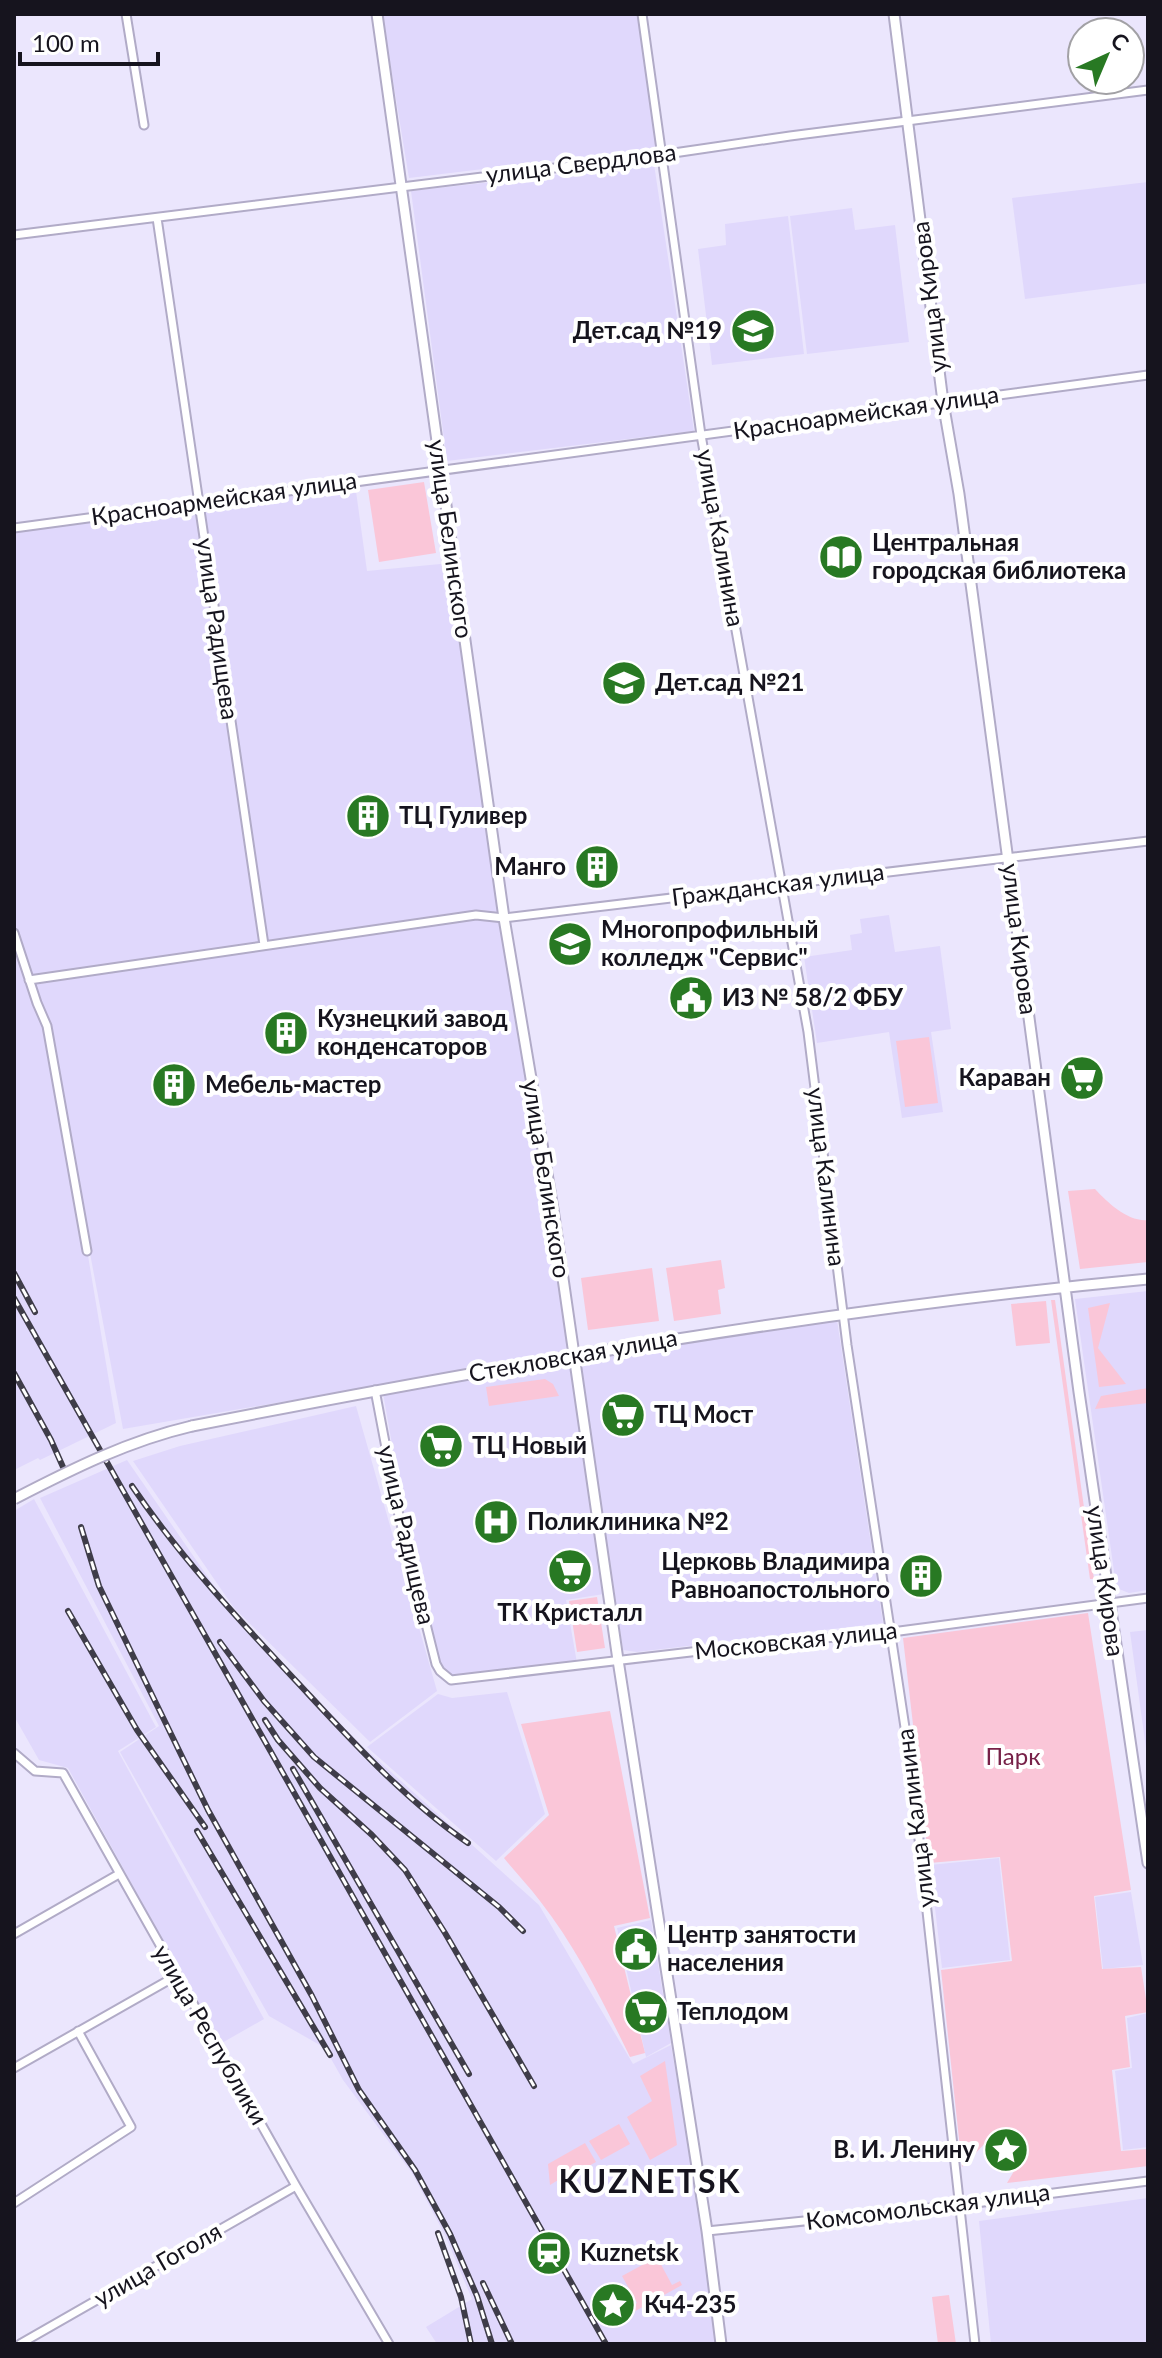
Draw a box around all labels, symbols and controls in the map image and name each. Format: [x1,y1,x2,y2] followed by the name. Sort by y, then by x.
[20,16,158,66] scale bar
[1066,16,1146,96] north arrow
[1106,26,1135,56] text: С
[32,28,100,57] text: 100 m
[484,136,678,189] street label: улица Свердлова
[905,220,952,375] street label: улица Кирова
[729,307,777,355] school or university icon: Дет.сад №19
[573,315,722,344] place label: Дет.сад №19
[731,379,1001,445] street label: Красноармейская улица
[423,437,480,640] street label: улица Белинского
[692,447,751,629] street label: улица Калинина
[89,465,359,531] street label: Красноармейская улица
[872,527,1126,584] place label: Центральная городская библиотека
[817,533,865,581] library icon: Центральная городская библиотека
[191,536,246,722] street label: улица Радищева
[600,659,648,707] school or university icon: Дет.сад №21
[655,667,804,696] place label: Дет.сад №21
[344,792,392,840] building icon: ТЦ Гуливер
[399,800,527,829] place label: ТЦ Гуливер
[573,843,621,891] building icon: Манго
[494,851,566,880] place label: Манго
[670,856,886,911] street label: Гражданская улица
[997,861,1044,1016] street label: улица Кирова
[601,914,819,971] place label: Многопрофильный колледж "Сервис"
[546,920,594,968] school or university icon: Многопрофильный колледж "Сервис"
[667,974,715,1022] public building icon: ИЗ № 58/2 ФБУ
[722,982,904,1011] place label: ИЗ № 58/2 ФБУ
[317,1003,508,1060] place label: Кузнецкий завод конденсаторов
[262,1009,310,1057] building icon: Кузнецкий завод конденсаторов
[1058,1054,1106,1102] supermarket icon: Караван
[150,1061,198,1109] building icon: Мебель-мастер
[959,1062,1051,1091] place label: Караван
[205,1069,381,1098] place label: Мебель-мастер
[517,1077,577,1280] street label: улица Белинского
[802,1086,853,1268] street label: улица Калинина
[466,1322,679,1387] street label: Стекловская улица
[599,1391,647,1439] supermarket icon: ТЦ Мост
[654,1399,754,1428] place label: ТЦ Мост
[417,1422,465,1470] supermarket icon: ТЦ Новый
[472,1430,587,1459] place label: ТЦ Новый
[373,1442,442,1627] street label: улица Радищева
[472,1498,520,1546] hospital icon: Поликлиника №2
[1082,1503,1131,1658] street label: улица Кирова
[527,1506,729,1535] place label: Поликлиника №2
[661,1546,890,1603] place label: Церковь Владимира Равноапостольного
[546,1547,594,1595] supermarket icon: ТК Кристалл
[897,1552,945,1600] building icon: Церковь Владимира Равноапостольного
[497,1597,643,1626] place label: ТК Кристалл
[693,1614,899,1665] street label: Московская улица
[889,1727,940,1909] street label: улица Калинина
[985,1741,1041,1770] park label: Парк
[667,1919,856,1976] place label: Центр занятости населения
[612,1925,660,1973] public building icon: Центр занятости населения
[148,1939,275,2130] street label: улица Республики
[622,1988,670,2036] supermarket icon: Теплодом
[677,1996,789,2025] place label: Теплодом
[982,2126,1030,2174] place icon: В. И. Ленину
[833,2134,975,2163] place label: В. И. Ленину
[559,2161,741,2200] district label: KUZNETSK
[804,2176,1051,2235] street label: Комсомольская улица
[88,2216,226,2312] street label: улица Гоголя
[525,2229,573,2277] station icon: Kuznetsk
[580,2237,679,2266] place label: Kuznetsk
[589,2281,637,2329] place icon: Кч4-235
[644,2289,736,2318] place label: Кч4-235

